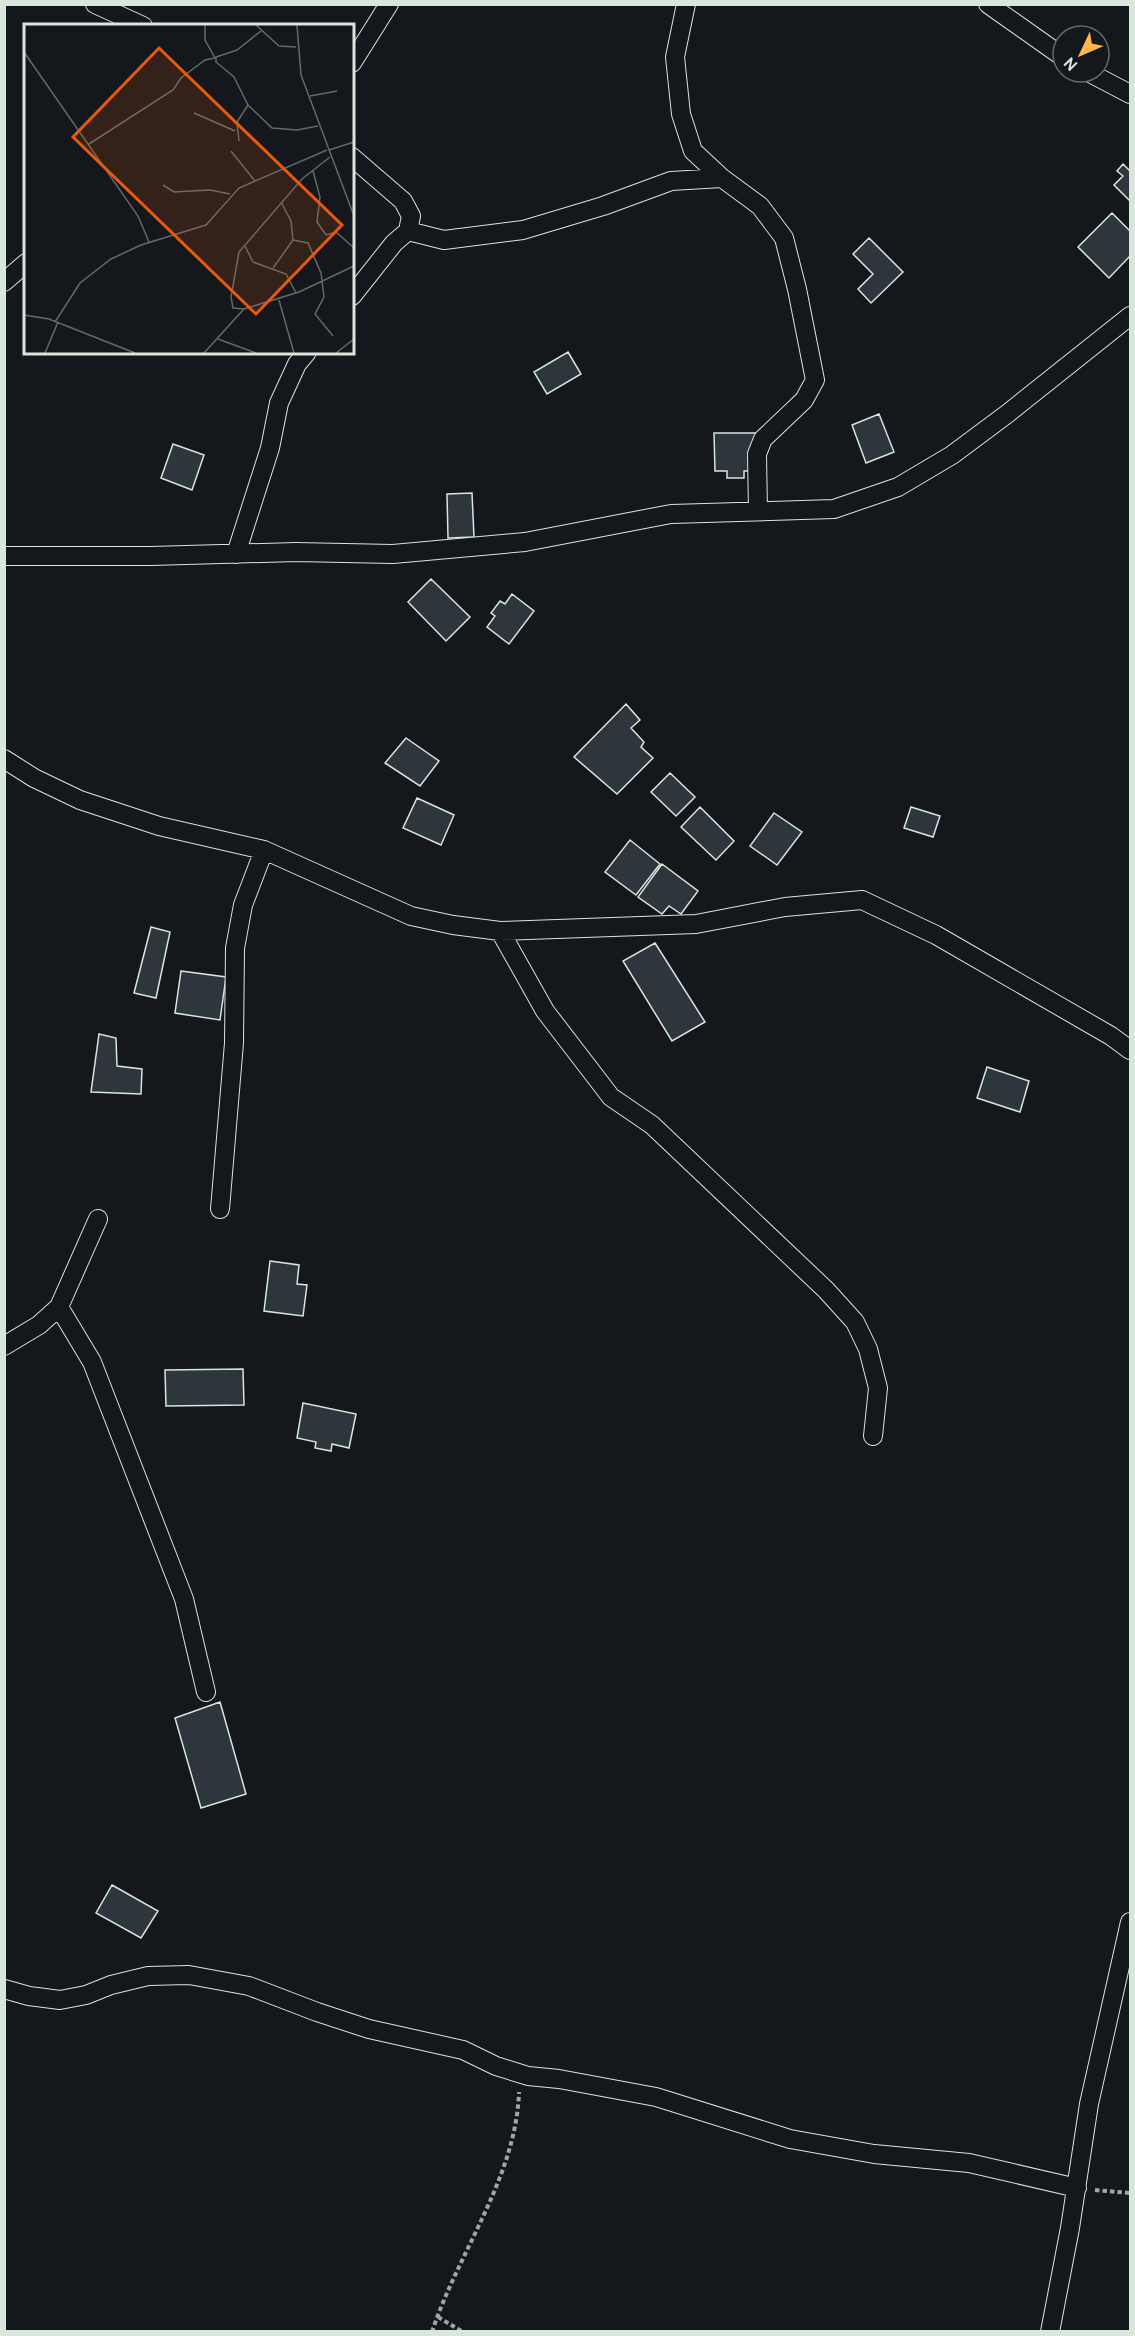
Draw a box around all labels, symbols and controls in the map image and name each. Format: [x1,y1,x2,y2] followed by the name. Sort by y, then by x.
[24,24,354,354] inset map
[1051,24,1111,84] north arrow
[1060,53,1081,75] text: N

